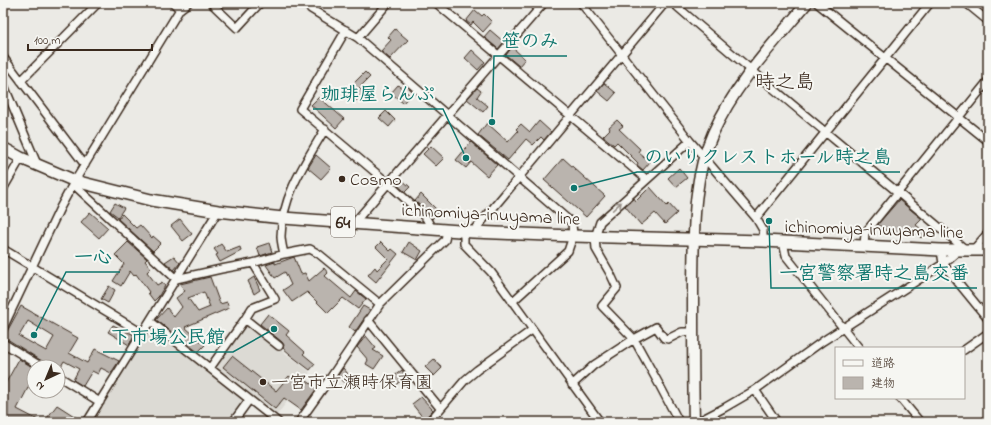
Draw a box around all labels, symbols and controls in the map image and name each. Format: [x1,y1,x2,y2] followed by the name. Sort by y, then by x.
[494,25,567,56] callout: 笹のみ
[28,26,152,52] scale bar
[501,29,559,56] text: 笹のみ
[34,32,61,50] text: 100 m
[755,69,815,98] district label: 時之島
[313,78,443,109] callout: 珈琲屋らんぷ
[321,82,435,109] text: 珈琲屋らんぷ
[637,141,900,172] callout: のいりクレストホール時之島
[644,145,892,172] text: のいりクレストホール時之島
[350,168,402,194] place label: Cosmo
[337,174,347,184] marker: Cosmo
[401,198,582,234] street label: ichinomiya-inuyama line
[612,201,622,211] one-way arrow
[331,207,355,237] road number: 64
[784,215,964,247] street label: ichinomiya-inuyama line
[66,241,120,272] callout: 一心
[74,245,112,272] text: 一心
[771,257,977,288] callout: 一宮警察署時之島交番
[779,261,969,288] text: 一宮警察署時之島交番
[103,321,233,352] callout: 下市場公民館
[111,325,225,352] text: 下市場公民館
[835,347,965,399] legend
[871,355,895,373] text: 道路
[26,359,66,399] north arrow
[271,371,433,397] place label: 一宮市立瀬時保育園
[871,375,895,393] text: 建物
[32,377,48,394] text: N
[258,377,268,387] marker: 一宮市立瀬時保育園

